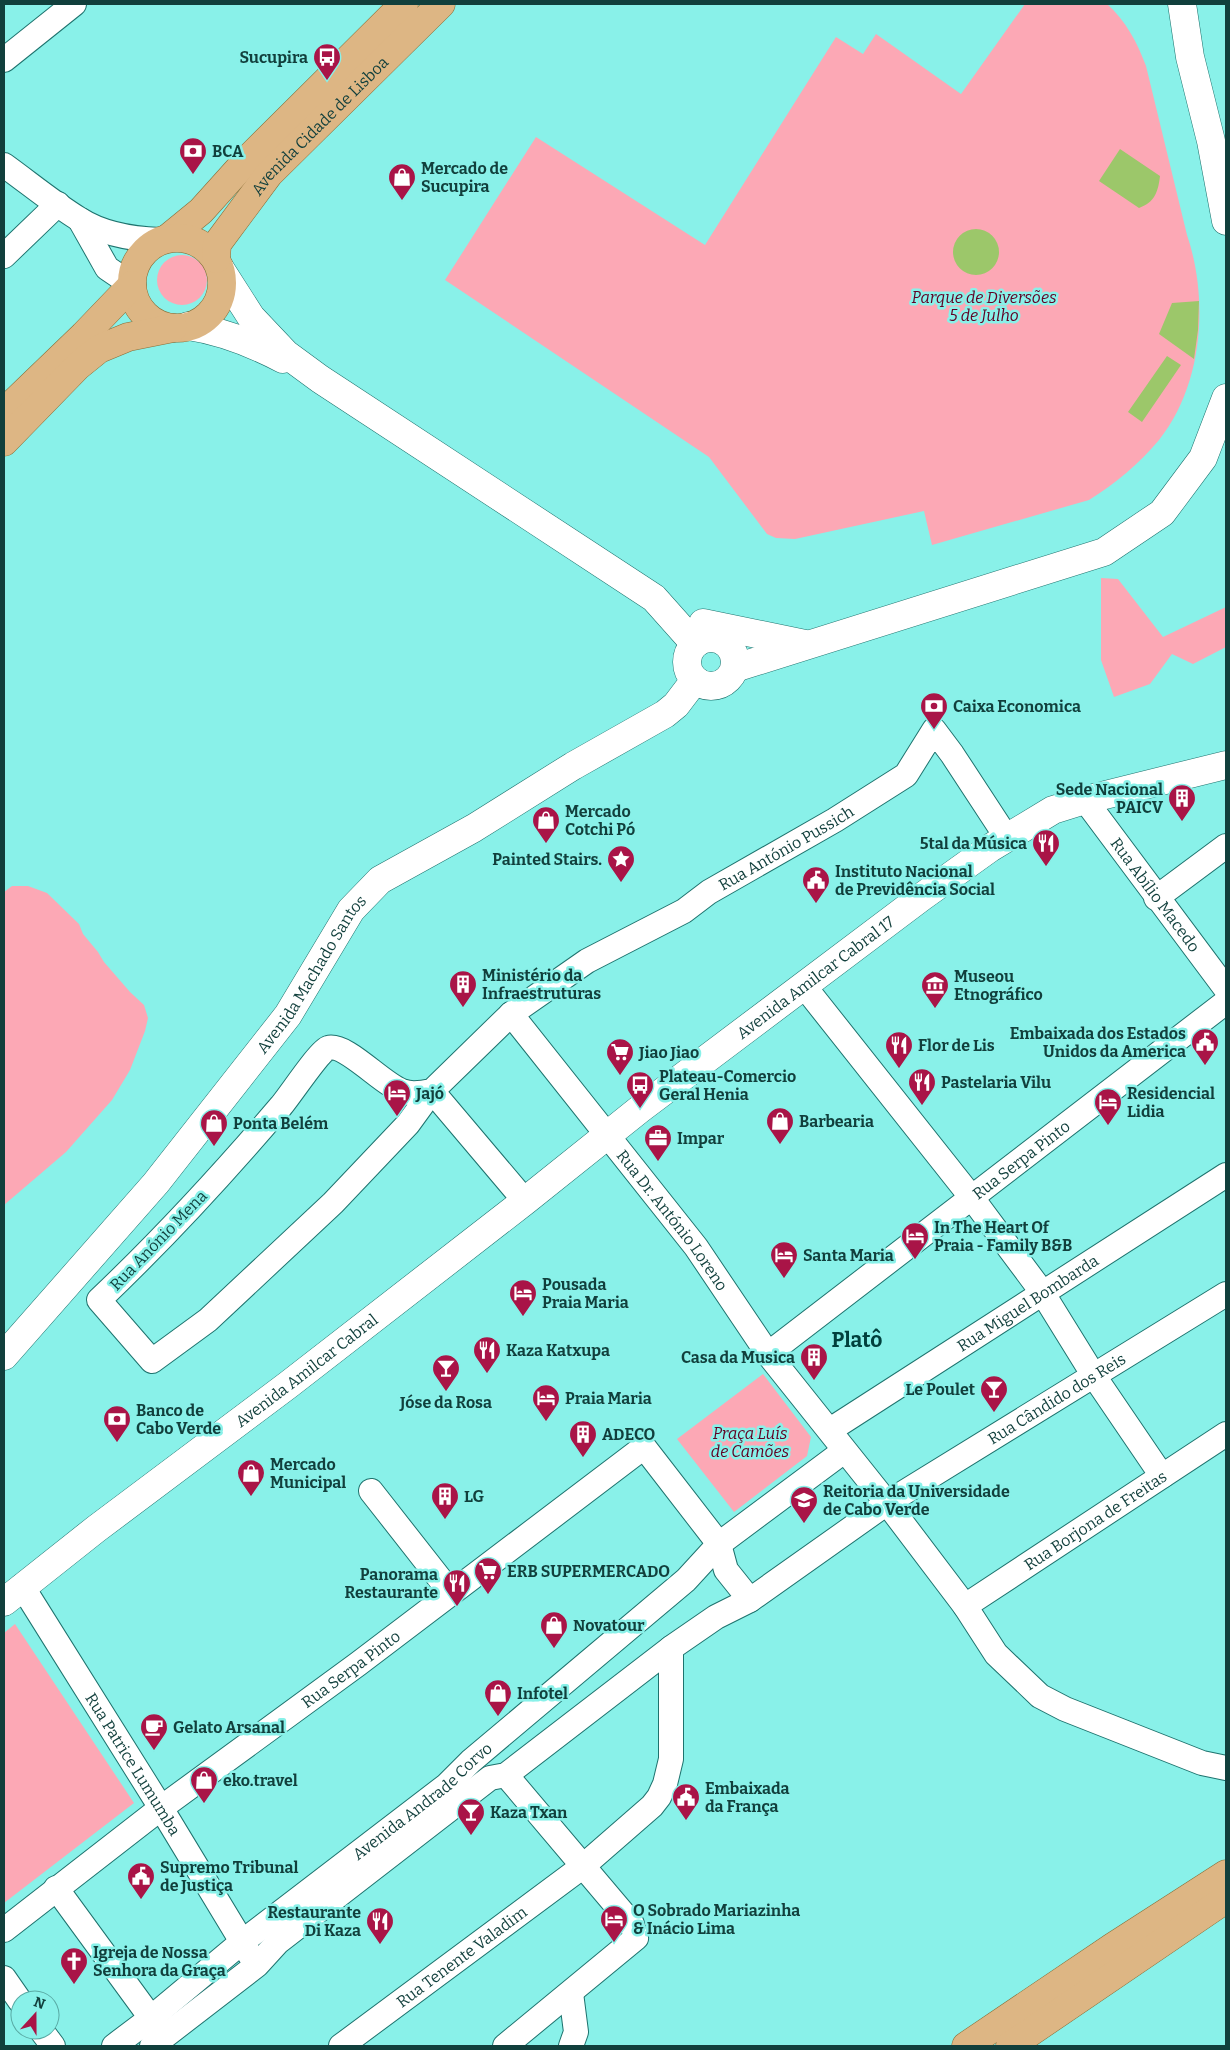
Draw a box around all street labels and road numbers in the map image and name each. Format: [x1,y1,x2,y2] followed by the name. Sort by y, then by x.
[247,52,393,199] street label: Avenida Cidade de Lisboa
[715,802,857,895] street label: Rua António Pussich
[1106,834,1204,956] street label: Rua Abílio Macedo
[253,891,370,1057] street label: Avenida Machado Santos
[733,912,898,1043] street label: Avenida Amilcar Cabral 17
[969,1117,1074,1203] street label: Rua Serpa Pinto
[613,1146,732,1294] street label: Rua Dr. António Loreno
[106,1186,211,1294] street label: Rua Anónio Mena
[954,1251,1102,1356] street label: Rua Miguel Bombarda
[232,1310,382,1431] street label: Avenida Amilcar Cabral
[984,1349,1129,1448] street label: Rua Cândido dos Reis
[1021,1467,1170,1574] street label: Rua Borjona de Freitas
[298,1627,404,1712] street label: Rua Serpa Pinto
[81,1690,184,1839] street label: Rua Patrice Lumumba
[349,1738,496,1864] street label: Avenida Andrade Corvo
[393,1902,531,2011] street label: Rua Tenente Valadim

